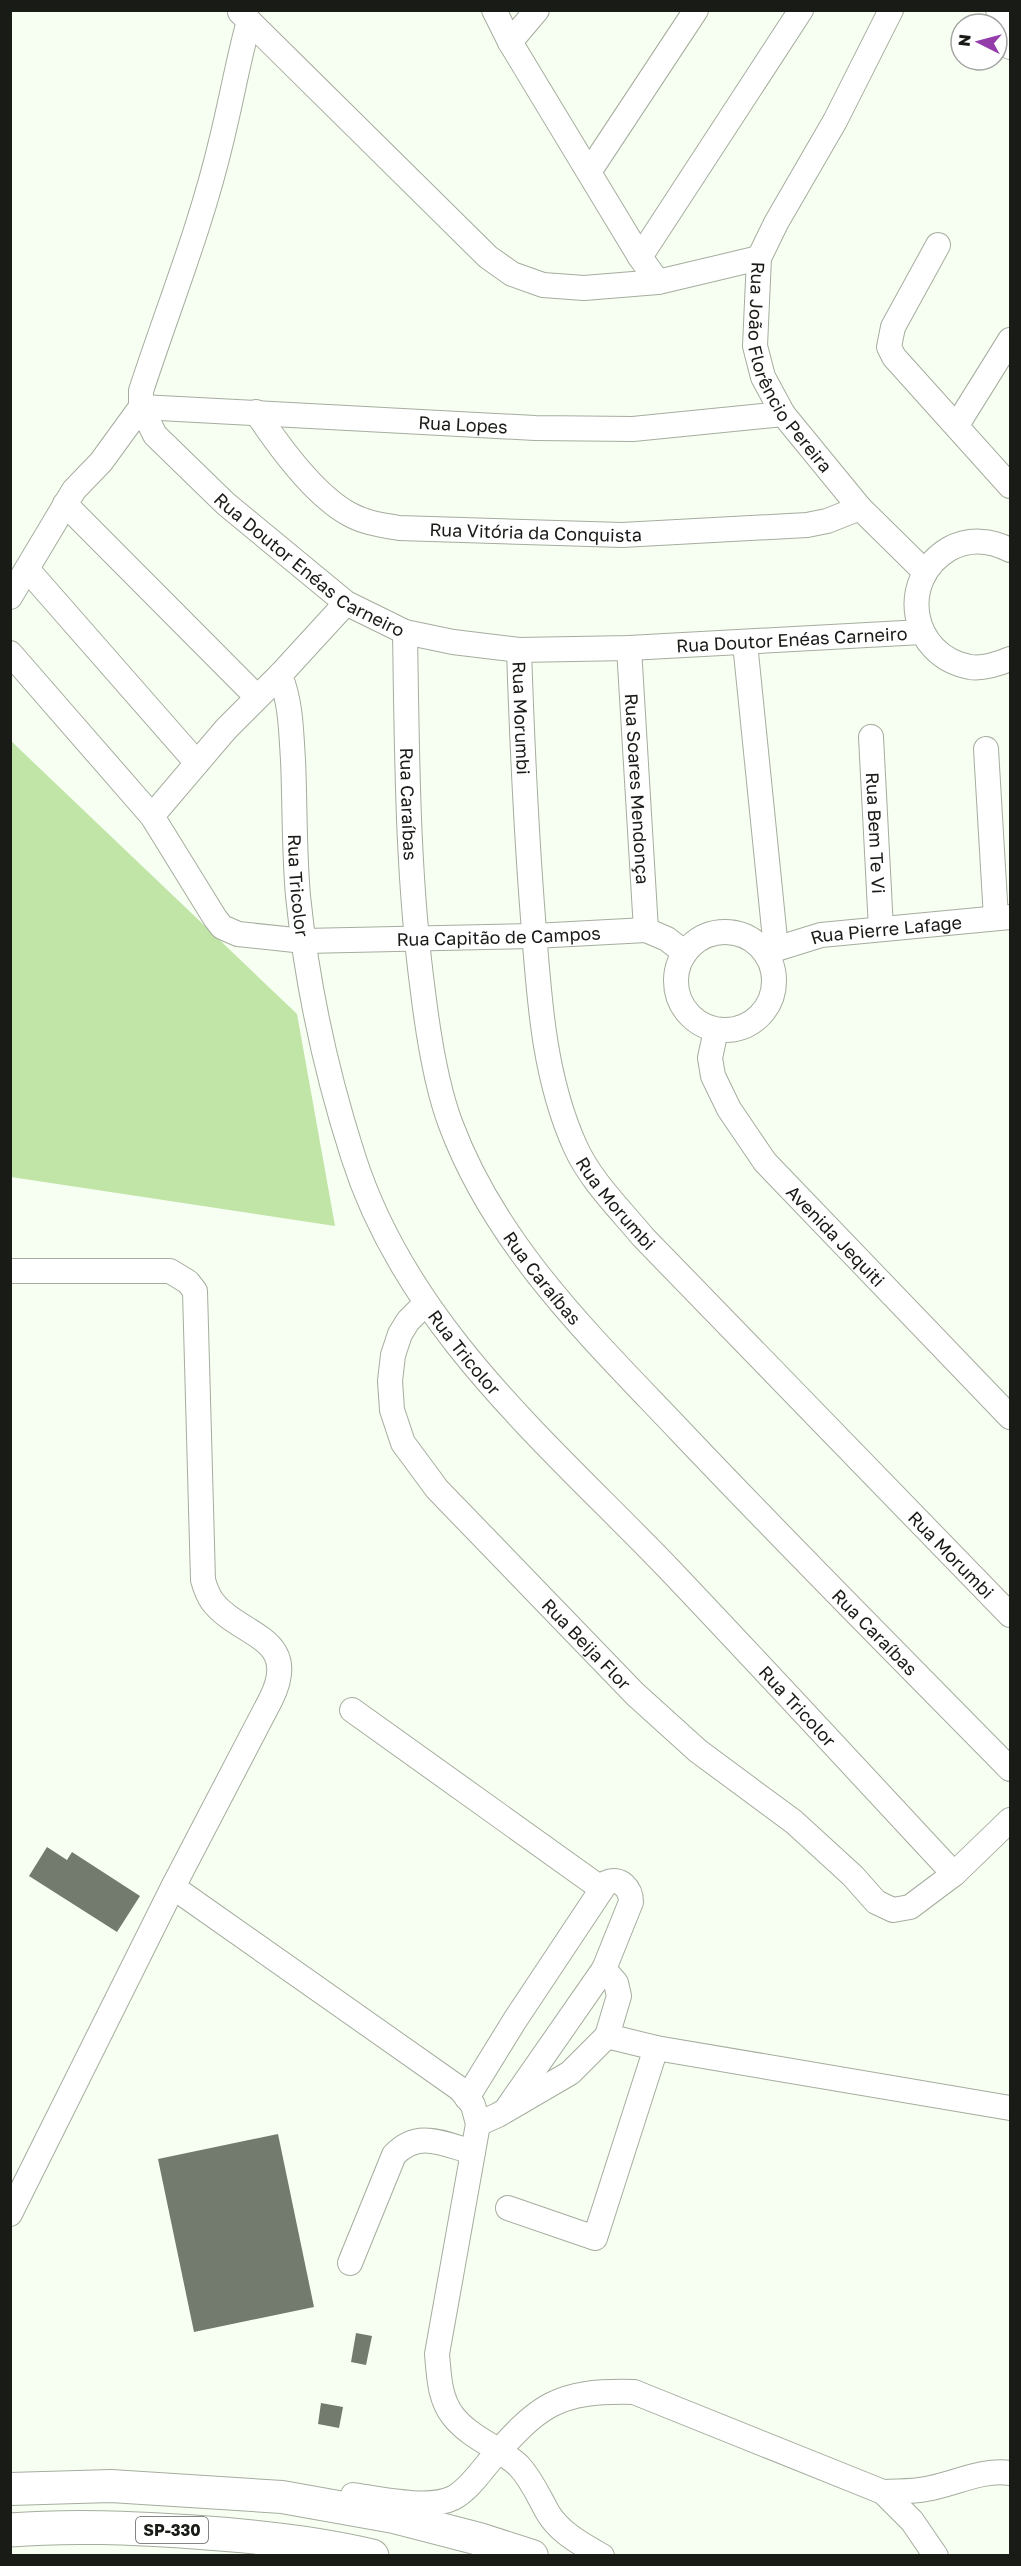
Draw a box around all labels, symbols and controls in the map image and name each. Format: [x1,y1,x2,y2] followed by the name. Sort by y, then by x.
[949,12,1009,72] north arrow
[954,33,975,48] text: N
[744,261,837,477] street label: Rua João Florêncio Pereira
[418,411,508,438] street label: Rua Lopes
[210,488,408,641] street label: Rua Doutor Enéas Carneiro
[429,518,642,546] street label: Rua Vitória da Conquista
[676,622,908,656] street label: Rua Doutor Enéas Carneiro
[508,661,535,775] street label: Rua Morumbi
[621,693,654,885] street label: Rua Soares Mendonça
[396,747,422,861] street label: Rua Caraíbas
[862,771,890,894] street label: Rua Bem Te Vi
[284,834,314,938] street label: Rua Tricolor
[808,911,963,949] street label: Rua Pierre Lafage
[396,921,601,950] street label: Rua Capitão de Campos
[572,1153,660,1254] street label: Rua Morumbi
[782,1181,890,1291] street label: Avenida Jequiti
[499,1227,586,1329] street label: Rua Caraíbas
[424,1305,505,1399] street label: Rua Tricolor
[904,1506,999,1603] street label: Rua Morumbi
[828,1584,922,1680] street label: Rua Caraíbas
[538,1594,636,1694] street label: Rua Beija Flor
[755,1661,841,1751] street label: Rua Tricolor
[136,2517,208,2543] road number: SP-330

